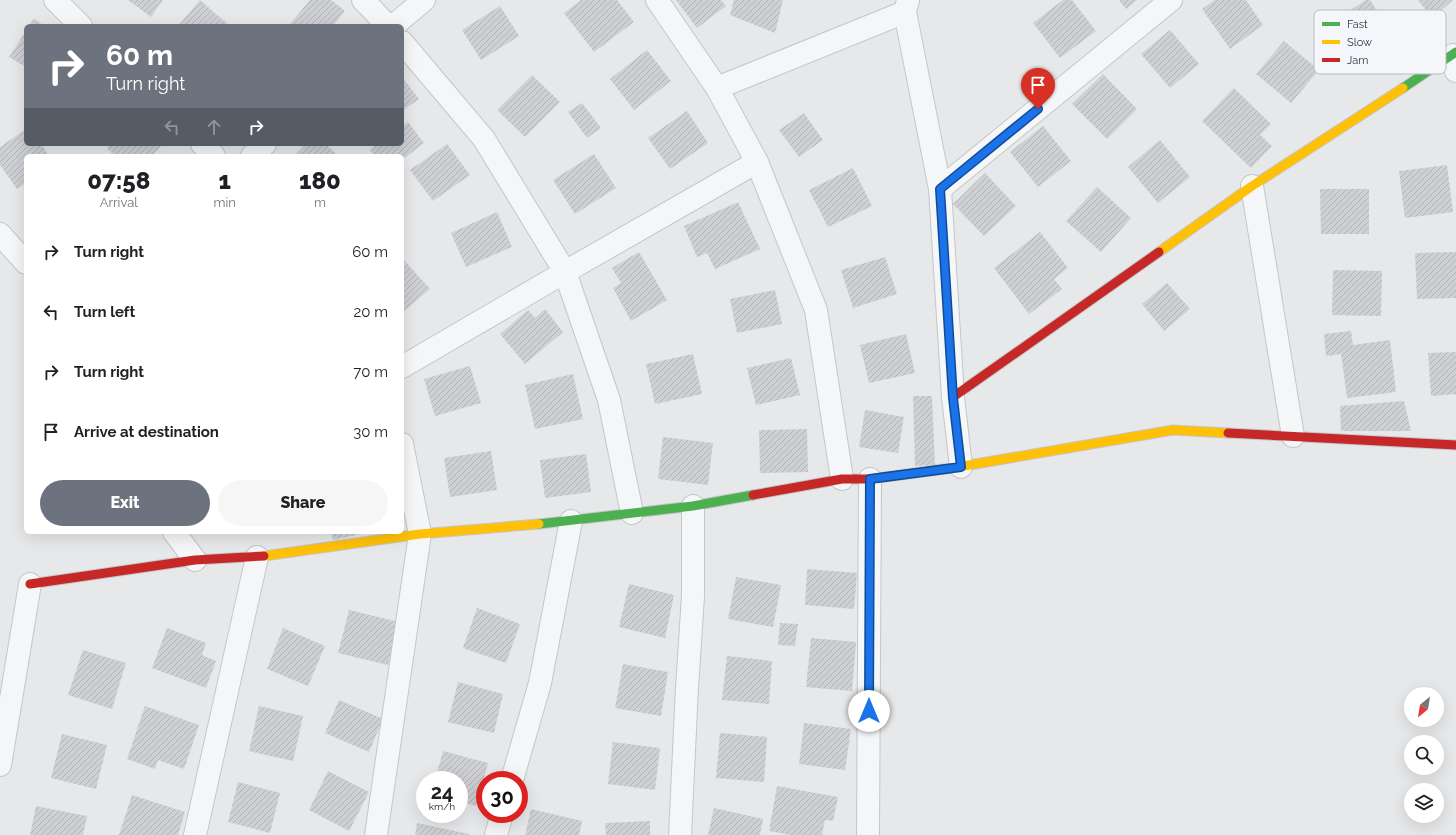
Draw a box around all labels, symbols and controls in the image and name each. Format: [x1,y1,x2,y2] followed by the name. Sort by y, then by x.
[1314,10,1446,74] legend
[1347,18,1368,31] text: Fast
[1347,36,1372,49] text: Slow
[106,39,173,72] text: 60 m
[40,40,92,92] icon: right
[1347,54,1368,67] text: Jam
[1021,68,1055,109] pin
[106,73,185,94] text: Turn right
[1027,74,1049,96] icon: arrive
[161,116,183,138] icon: left
[203,116,225,138] icon: ahead
[245,116,267,138] icon: right
[87,166,150,195] text: 07:58
[218,166,231,195] text: 1
[299,166,341,195] text: 180
[100,195,138,210] text: Arrival
[213,195,236,210] text: min
[314,195,326,210] text: m
[40,241,62,263] icon: right
[74,243,144,261] text: Turn right
[352,243,388,261] text: 60 m
[40,301,62,323] icon: left
[74,303,135,321] text: Turn left
[353,303,388,321] text: 20 m
[40,361,62,383] icon: right
[74,363,144,381] text: Turn right
[353,363,388,381] text: 70 m
[40,421,62,443] icon: arrive
[74,423,219,441] text: Arrive at destination
[353,423,388,441] text: 30 m
[40,480,210,526] button: Exit
[218,480,388,526] button: Share
[1404,687,1444,727] north arrow
[1404,687,1444,823] map controls
[848,690,890,732] position arrow
[1404,735,1444,775] button: search
[476,771,528,823] speed limit sign: 30
[431,780,453,804] text: 24
[1404,783,1444,823] button: layers
[429,801,455,812] text: km/h

